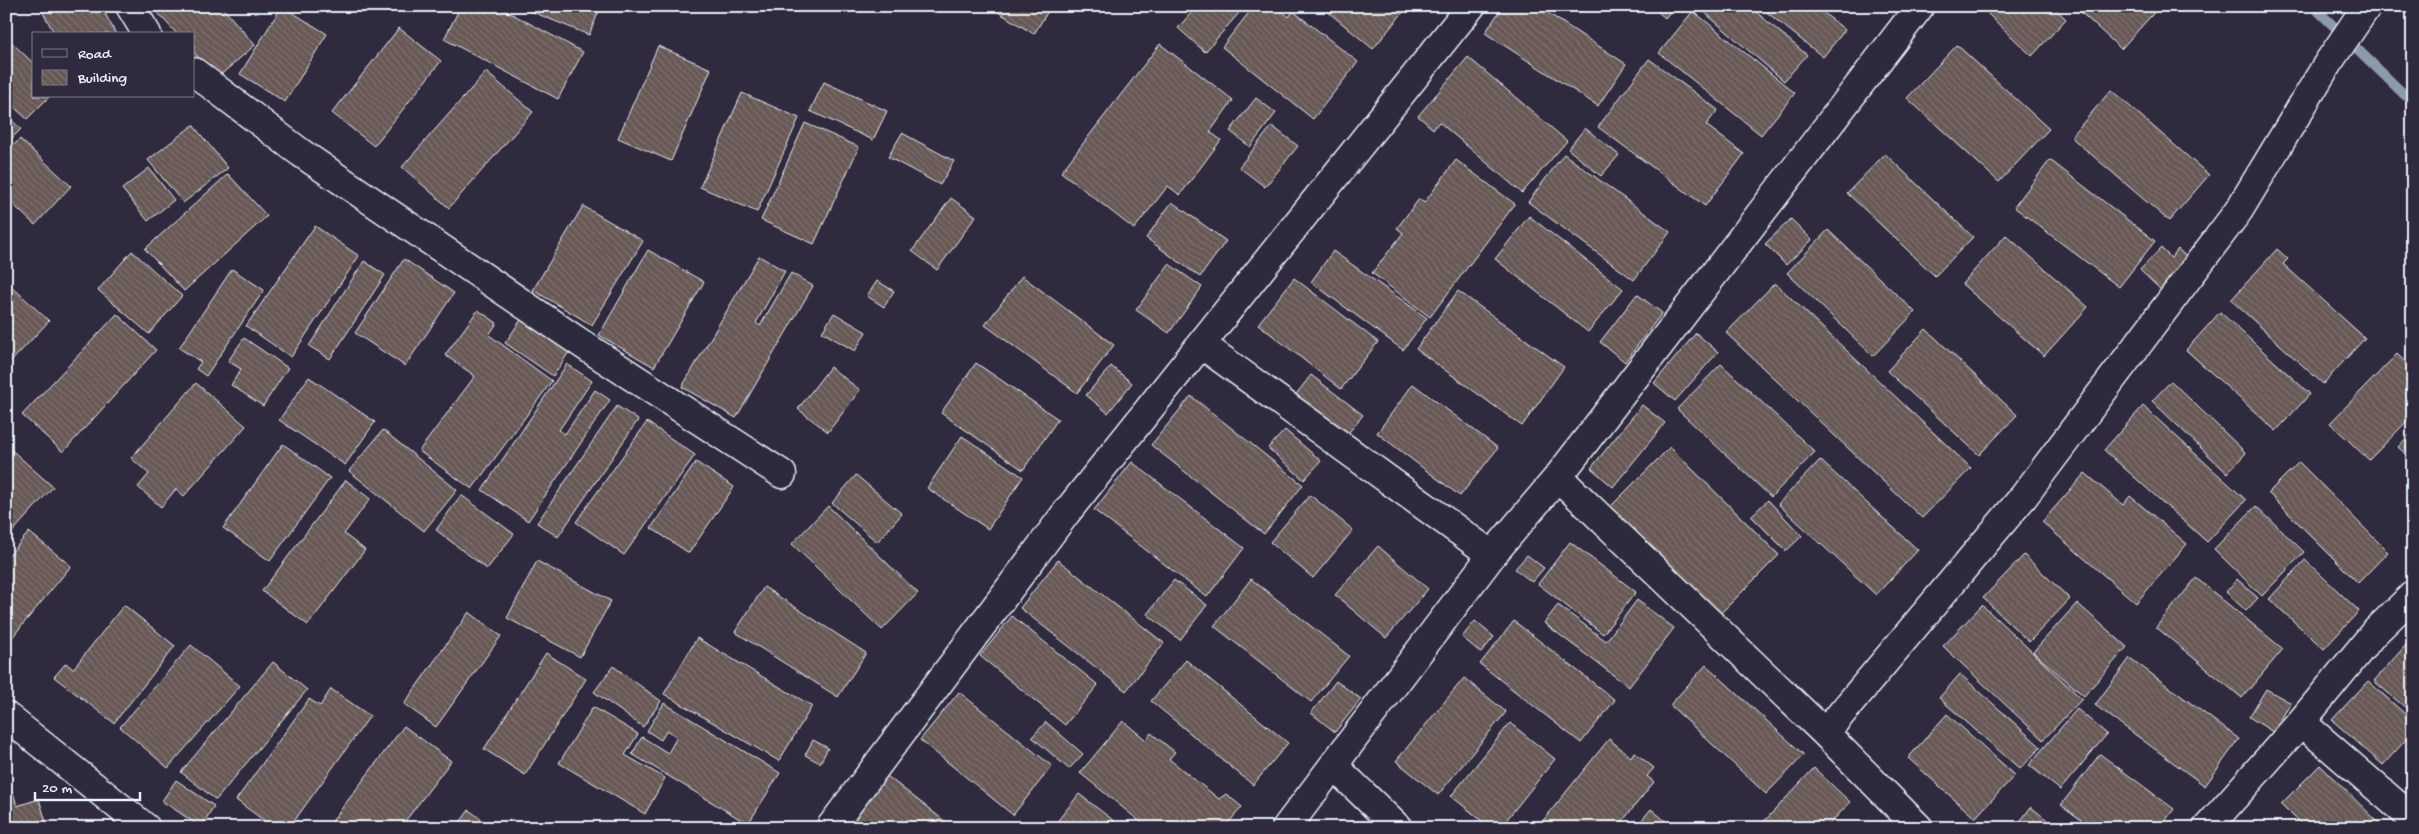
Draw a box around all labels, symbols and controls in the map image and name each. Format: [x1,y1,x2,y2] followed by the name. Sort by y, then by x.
[32,32,195,98] legend
[78,46,112,64] text: Road
[77,70,127,88] text: Building
[35,769,140,801] scale bar
[42,780,72,798] text: 20 m

